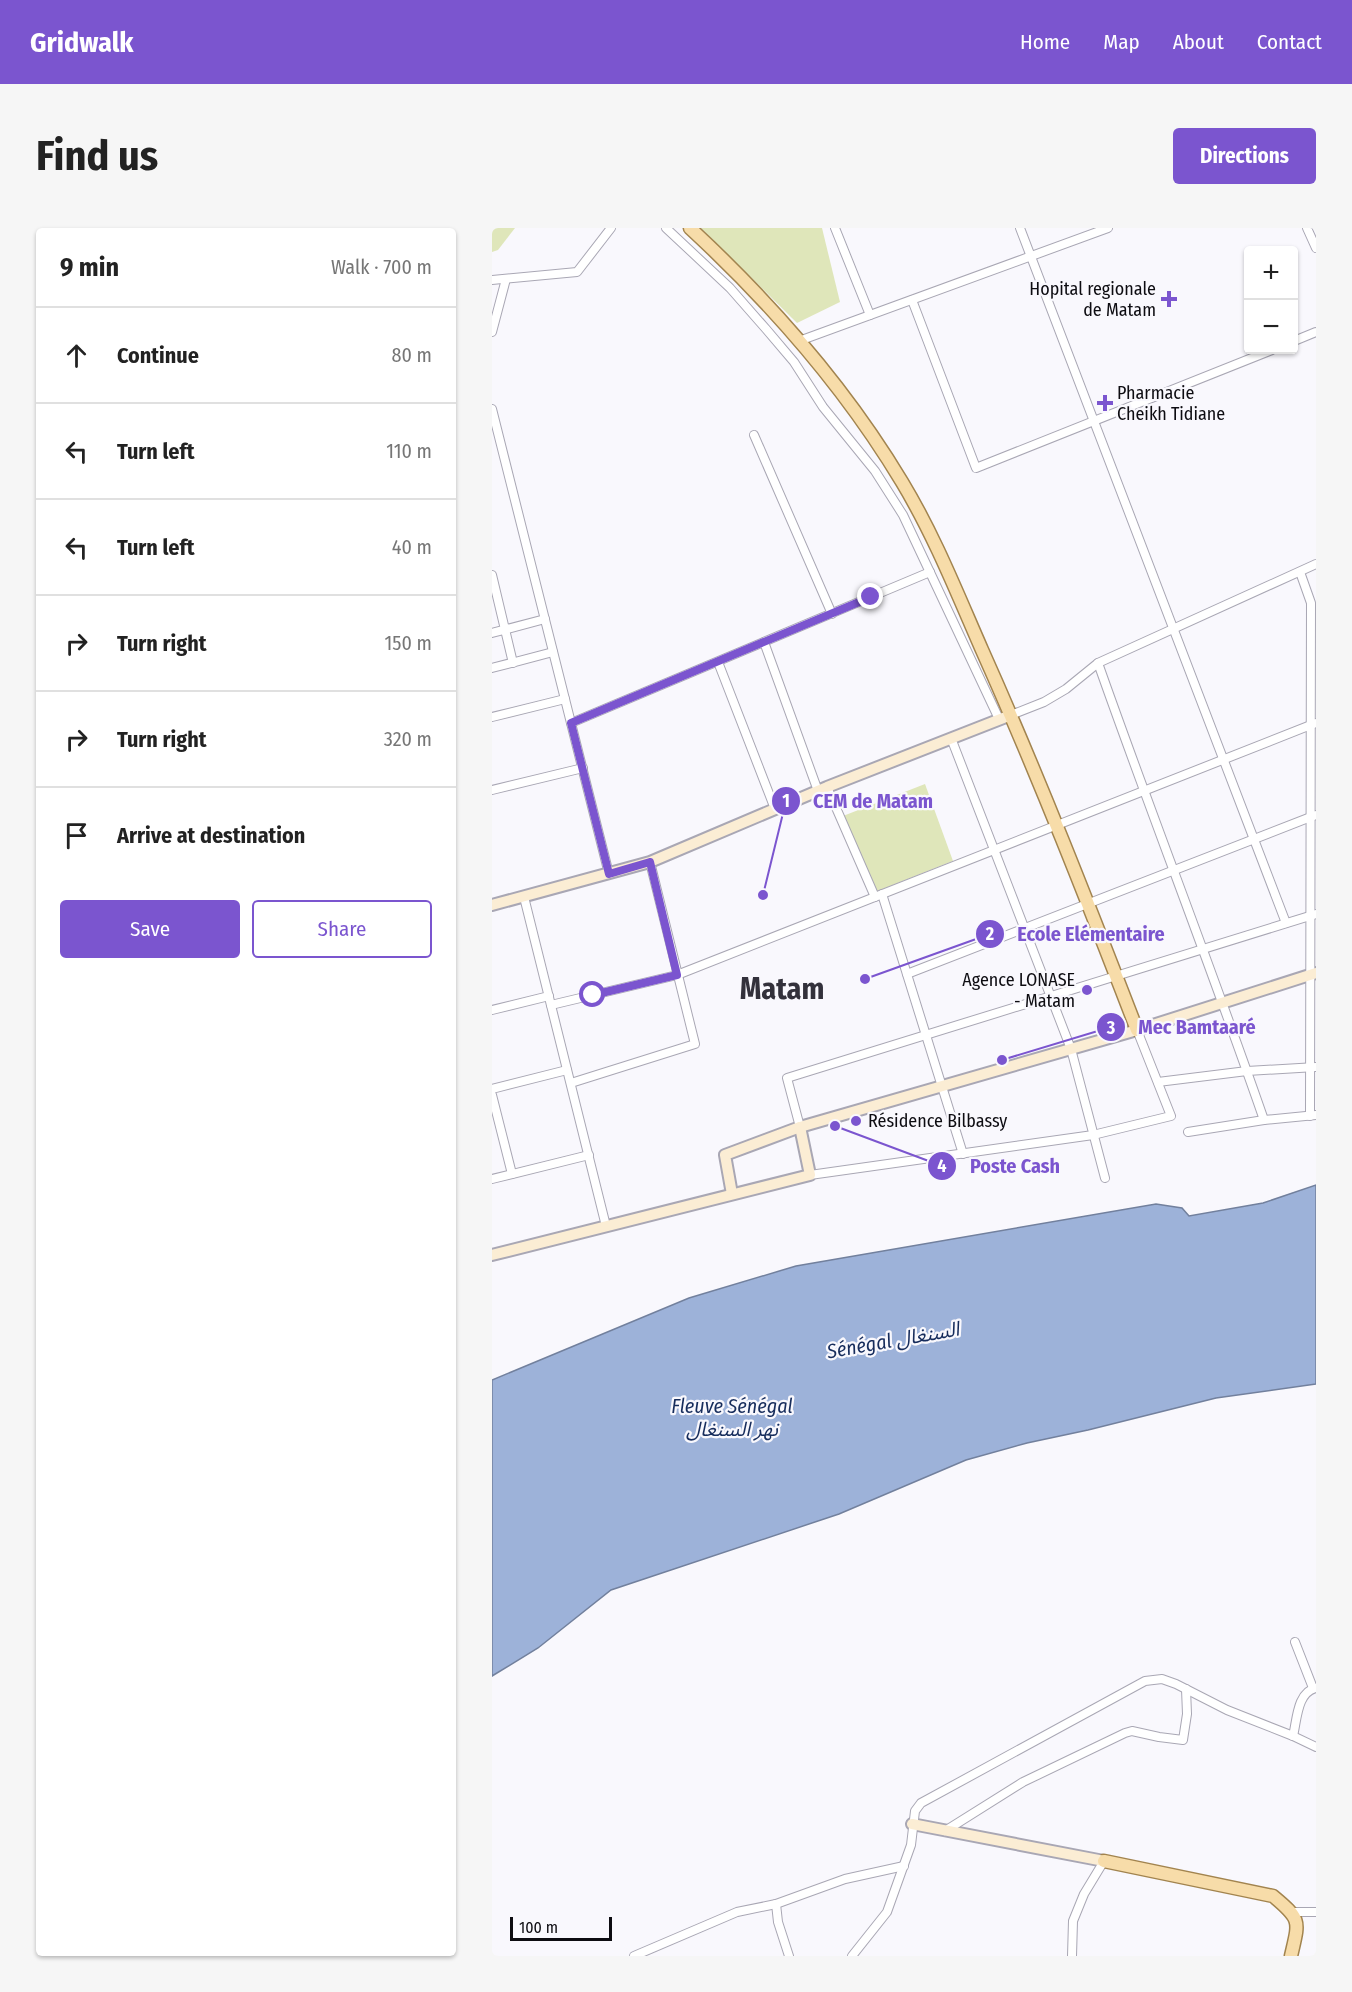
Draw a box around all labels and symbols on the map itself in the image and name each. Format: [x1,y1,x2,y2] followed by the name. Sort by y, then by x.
[1029,278,1156,321] place label: Hopital regionale de Matam
[1160,290,1178,308] marker: Hopital regionale de Matam
[1117,382,1225,425] place label: Pharmacie Cheikh Tidiane
[1098,396,1112,410] marker: Pharmacie Cheikh Tidiane
[857,583,883,609] route end
[771,782,945,820] callout: CEM de Matam
[813,789,933,813] text: CEM de Matam
[782,790,790,812] text: 1
[975,915,1176,953] callout: Ecole Elémentaire
[1017,922,1165,946] text: Ecole Elémentaire
[985,923,994,945] text: 2
[962,969,1075,1012] place label: Agence LONASE - Matam
[740,971,824,1007] district label: Matam
[579,981,605,1007] route start
[1080,983,1094,997] marker: Agence LONASE - Matam
[1096,1008,1267,1046] callout: Mec Bamtaaré
[1138,1015,1256,1039] text: Mec Bamtaaré
[1106,1017,1116,1039] text: 3
[868,1110,1007,1132] place label: Résidence Bilbassy
[849,1114,863,1128] marker: Résidence Bilbassy
[927,1147,1072,1185] callout: Poste Cash
[970,1154,1060,1178] text: Poste Cash
[937,1155,947,1177] text: 4
[824,1316,963,1364] water label: Sénégal السنغال
[671,1394,793,1441] water label: Fleuve Sénégal نهر السنغال
[510,1914,612,1942] scale bar

